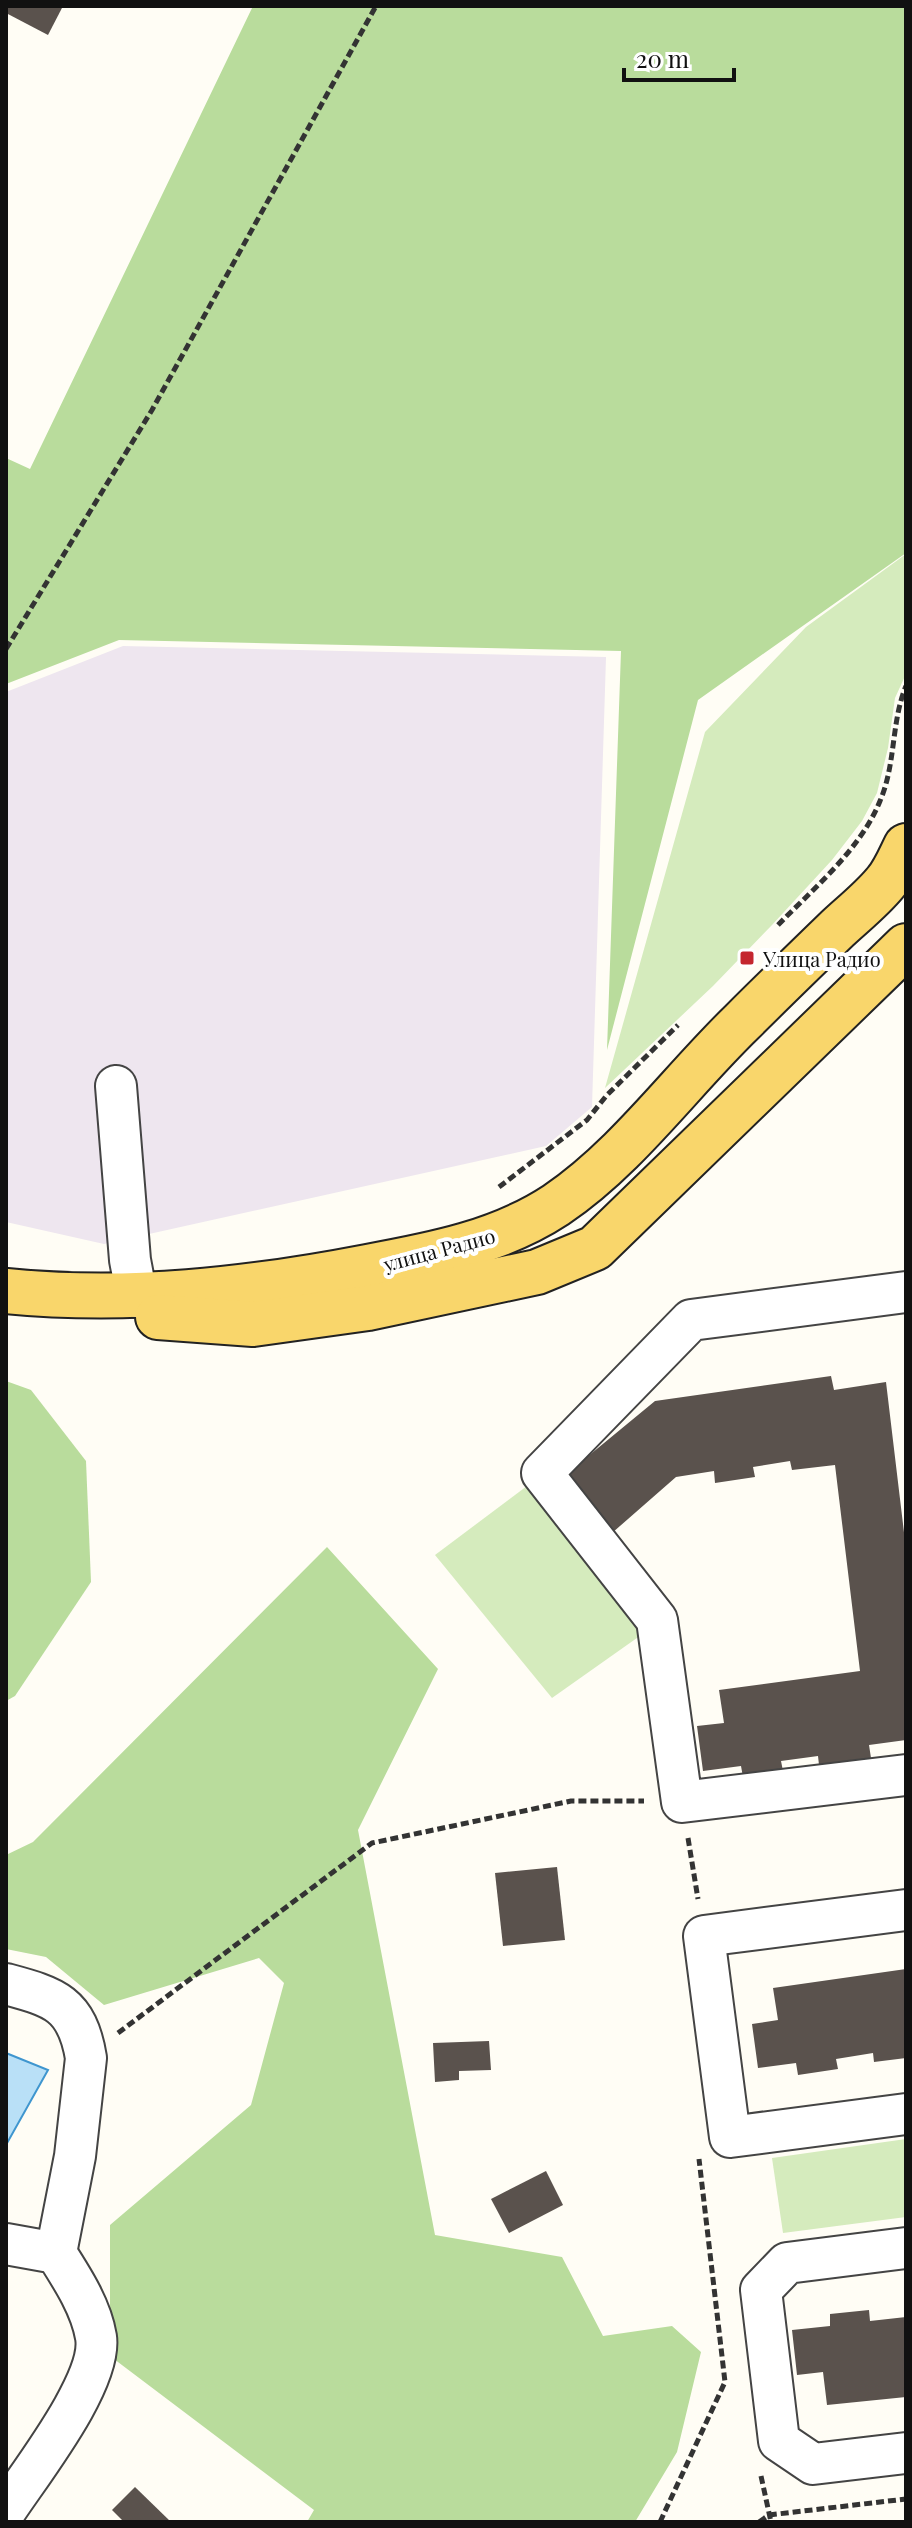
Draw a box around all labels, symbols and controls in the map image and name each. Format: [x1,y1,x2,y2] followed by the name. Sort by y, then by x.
[624,32,734,82] scale bar
[636,42,689,74] text: 20 m
[762,945,881,972] place label: Улица Радио
[738,949,756,967] marker: Улица Радио
[379,1221,498,1277] street label: улица Радио

